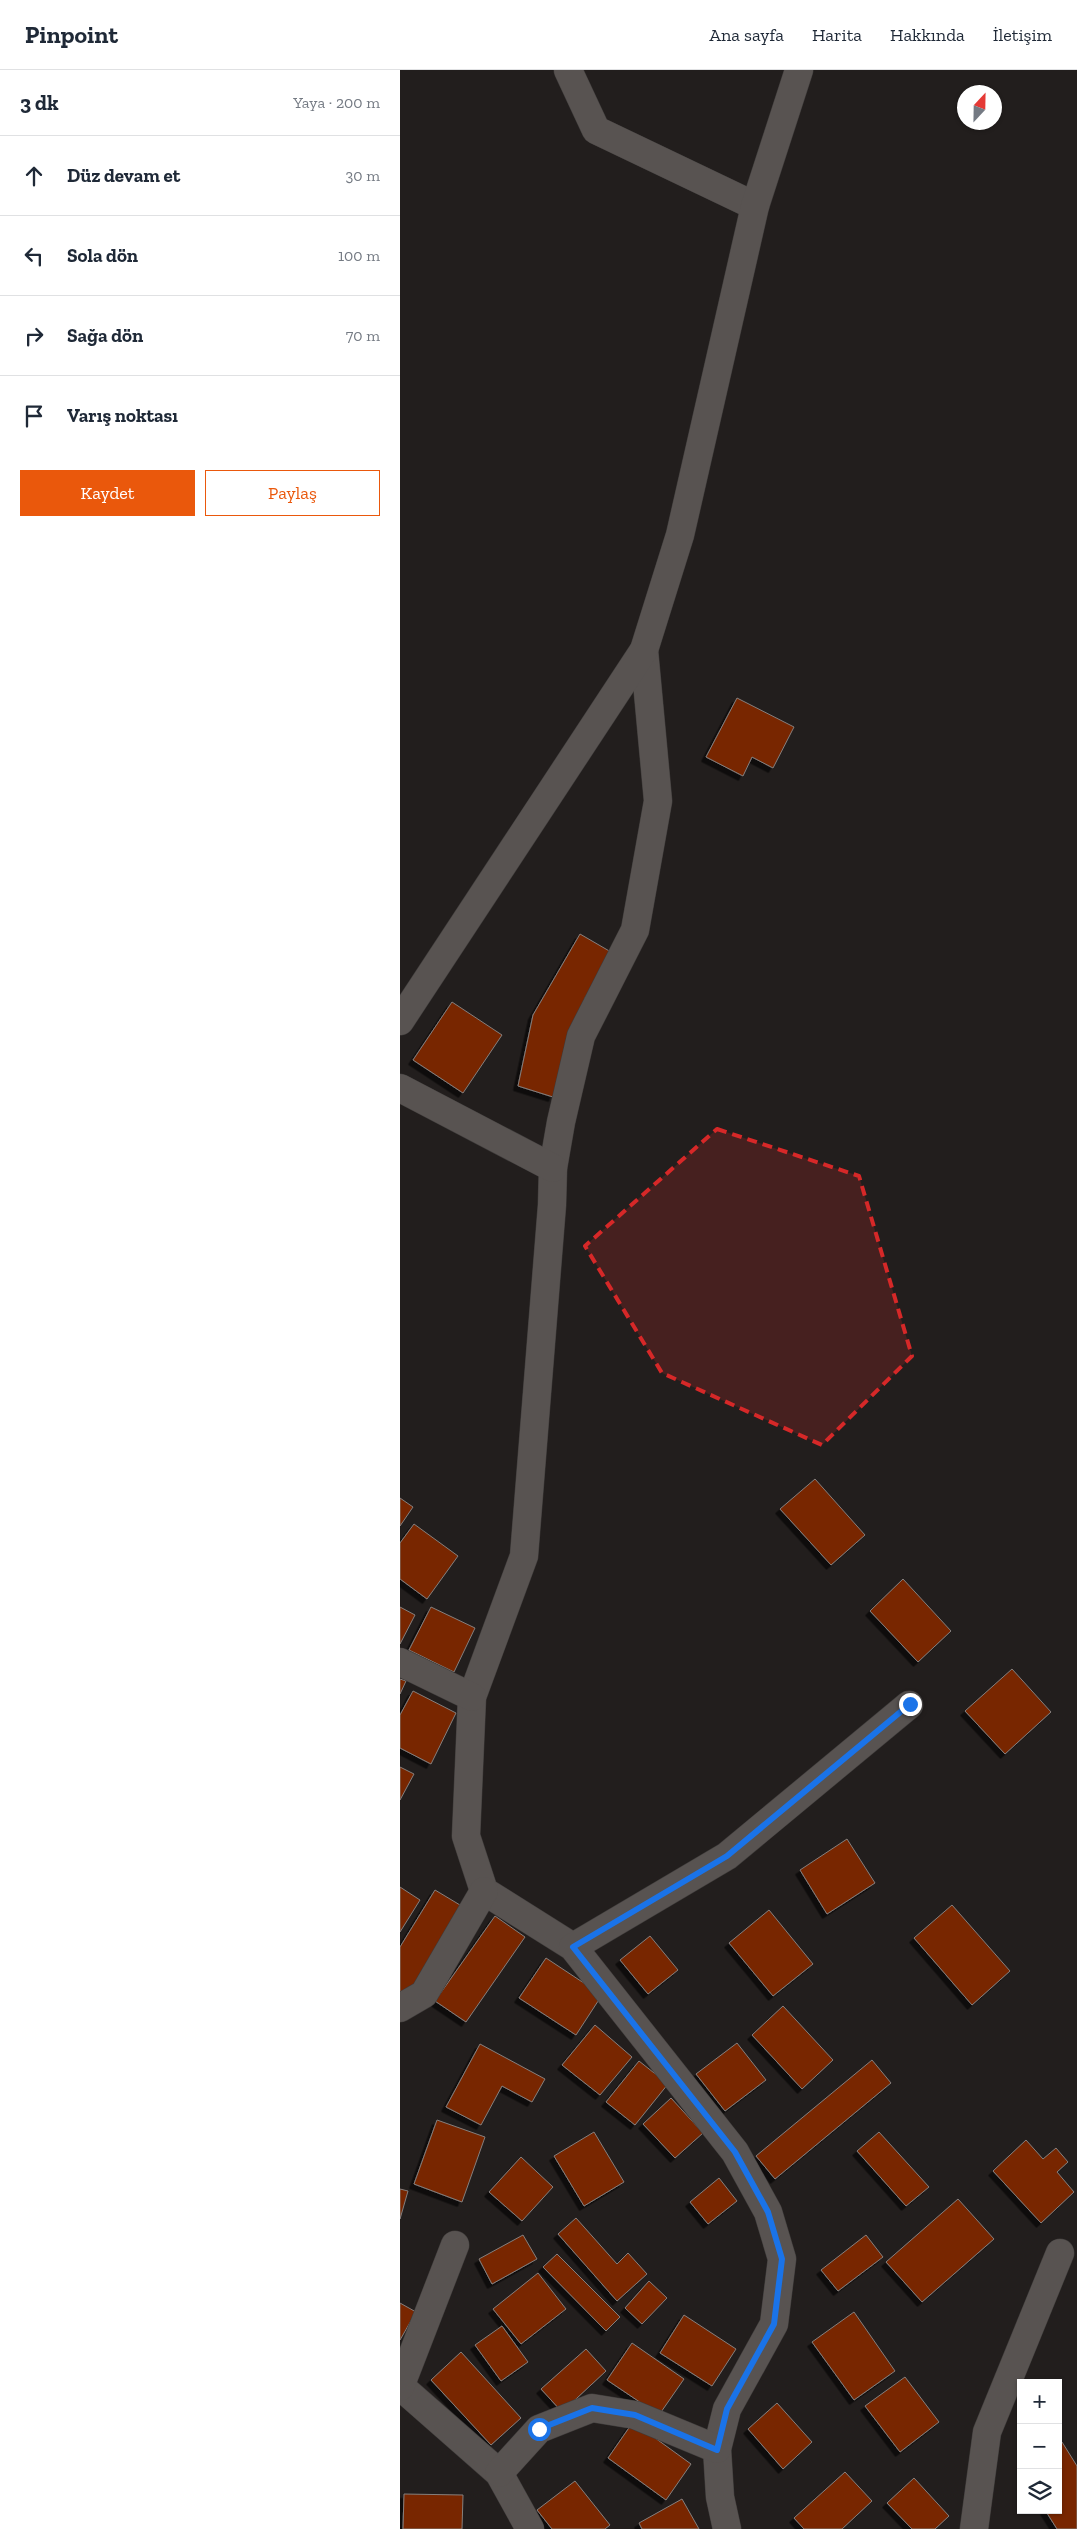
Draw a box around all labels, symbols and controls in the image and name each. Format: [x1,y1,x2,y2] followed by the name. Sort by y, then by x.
[25,20,118,49] text: Pinpoint
[709,24,784,46] text: Ana sayfa
[812,24,862,46] text: Harita
[890,24,965,46] text: Hakkında
[993,24,1052,46] text: İletişim
[957,85,1002,130] north arrow
[20,90,59,115] text: 3 dk
[293,93,380,112] text: Yaya · 200 m
[20,162,48,190] icon: ahead
[67,164,180,187] text: Düz devam et
[346,166,380,185] text: 30 m
[20,242,48,270] icon: left
[67,244,138,267] text: Sola dön
[338,246,380,265] text: 100 m
[20,322,48,350] icon: right
[67,324,143,347] text: Sağa dön
[346,326,380,345] text: 70 m
[20,402,48,430] icon: arrive
[67,404,178,427] text: Varış noktası
[20,470,195,516] button: Kaydet
[205,470,380,516] button: Paylaş
[899,1693,922,1716] route end
[1017,2379,1062,2514] map controls
[1017,2379,1062,2424] button: +
[528,2418,551,2441] route start
[1017,2424,1062,2469] button: −
[1017,2469,1062,2514] button: layers

